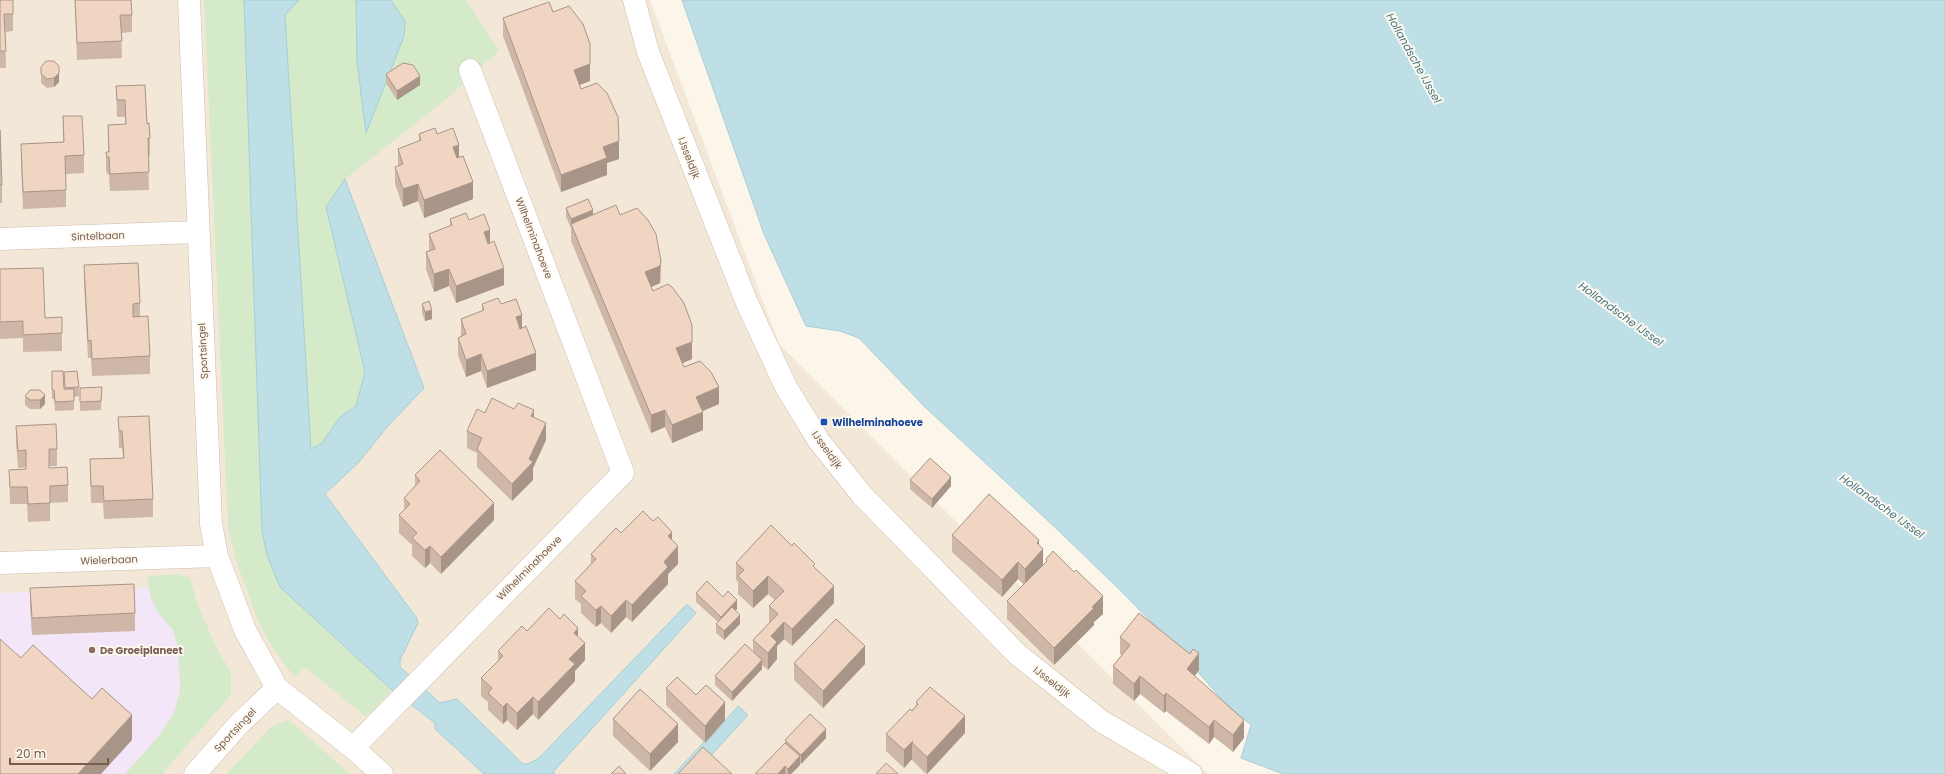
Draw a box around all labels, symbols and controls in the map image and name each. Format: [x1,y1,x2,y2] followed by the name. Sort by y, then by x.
[1383,10,1446,106] water label: Hollandsche IJssel
[674,135,704,182] street label: IJsseldijk
[512,195,556,281] street label: Wilhelminahoeve
[71,228,125,244] street label: Sintelbaan
[1575,278,1667,350] water label: Hollandsche IJssel
[194,323,212,379] street label: Sportsingel
[832,415,923,430] place label: Wilhelminahoeve
[819,417,829,427] marker: Wilhelminahoeve
[808,428,846,473] street label: IJsseldijk
[1836,470,1928,542] water label: Hollandsche IJssel
[493,532,565,604] street label: Wilhelminahoeve
[80,552,138,568] street label: Wielerbaan
[100,643,183,658] place label: De Groeiplaneet
[87,645,97,655] marker: De Groeiplaneet
[1030,663,1075,702] street label: IJsseldijk
[210,704,260,756] street label: Sportsingel
[10,740,108,766] scale bar
[16,745,46,762] text: 20 m

